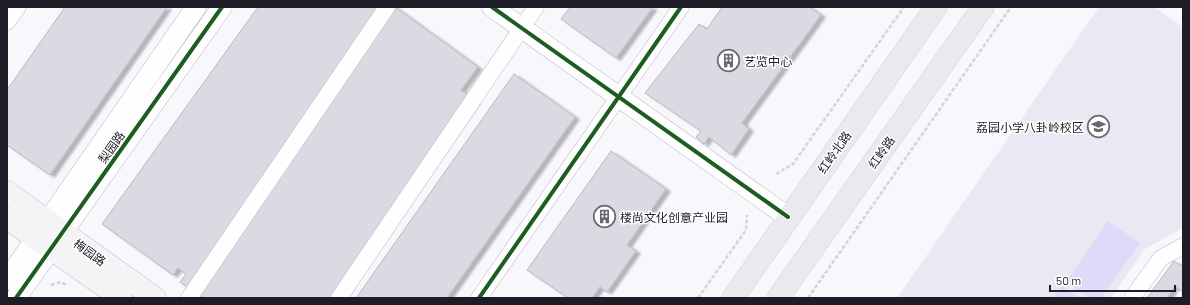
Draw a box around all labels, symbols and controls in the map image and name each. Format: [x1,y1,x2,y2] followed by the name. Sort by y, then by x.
[716,48,742,74] building icon: 艺览中心
[744,54,792,68] place label: 艺览中心
[1086,114,1112,140] school or university icon: 荔园小学八卦岭校区
[976,120,1084,134] place label: 荔园小学八卦岭校区
[95,128,127,166] street label: 梨园路
[814,128,854,176] street label: 红岭北路
[865,133,897,171] street label: 红岭路
[592,204,618,230] building icon: 楼尚文化创意产业园
[620,210,728,224] place label: 楼尚文化创意产业园
[71,236,109,268] street label: 梅园路
[1050,267,1175,293] scale bar
[1056,273,1081,287] text: 50 m

